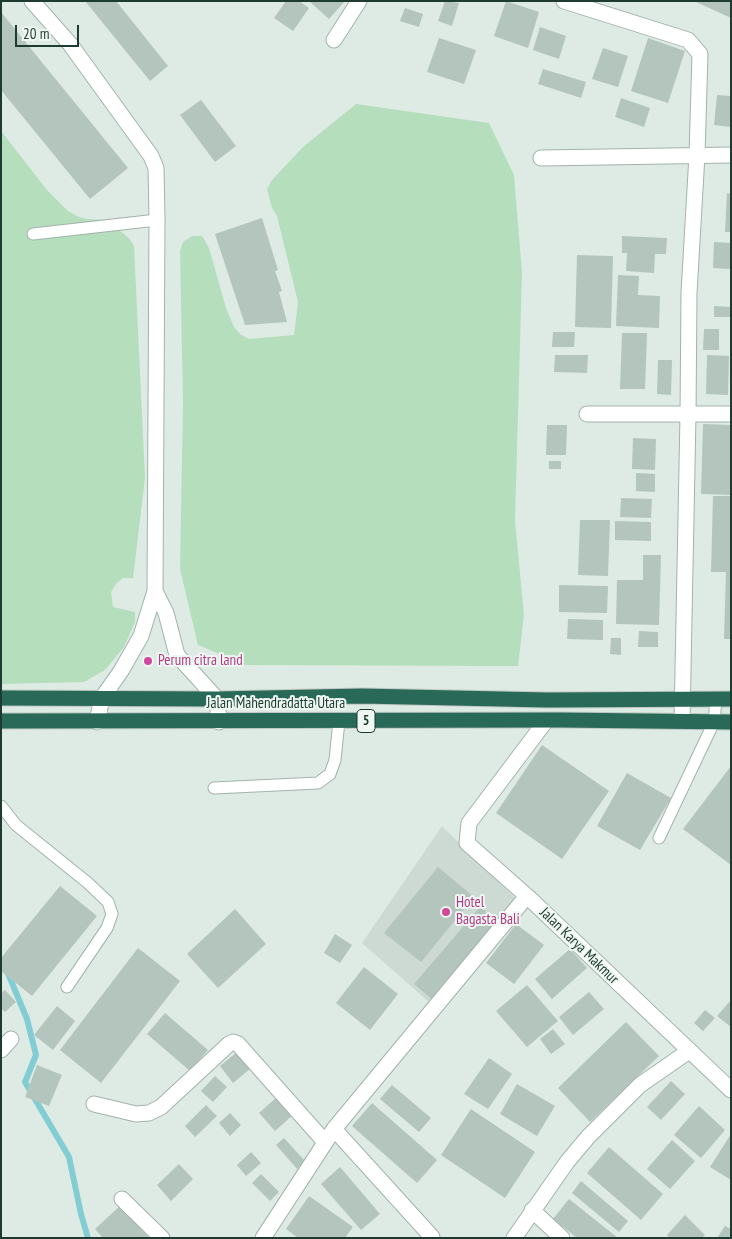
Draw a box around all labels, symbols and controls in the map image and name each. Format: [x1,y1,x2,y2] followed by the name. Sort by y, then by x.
[18,15,81,47] scale bar
[23,24,49,43] text: 20 m
[158,652,243,670] place label: Perum citra land
[142,655,154,667] marker: Perum citra land
[207,695,345,713] street label: Jalan Mahendradatta Utara
[357,709,375,732] road number: 5
[456,894,520,929] place label: Hotel Bagasta Bali
[536,904,622,988] street label: Jalan Karya Makmur
[440,906,452,918] marker: Hotel Bagasta Bali

